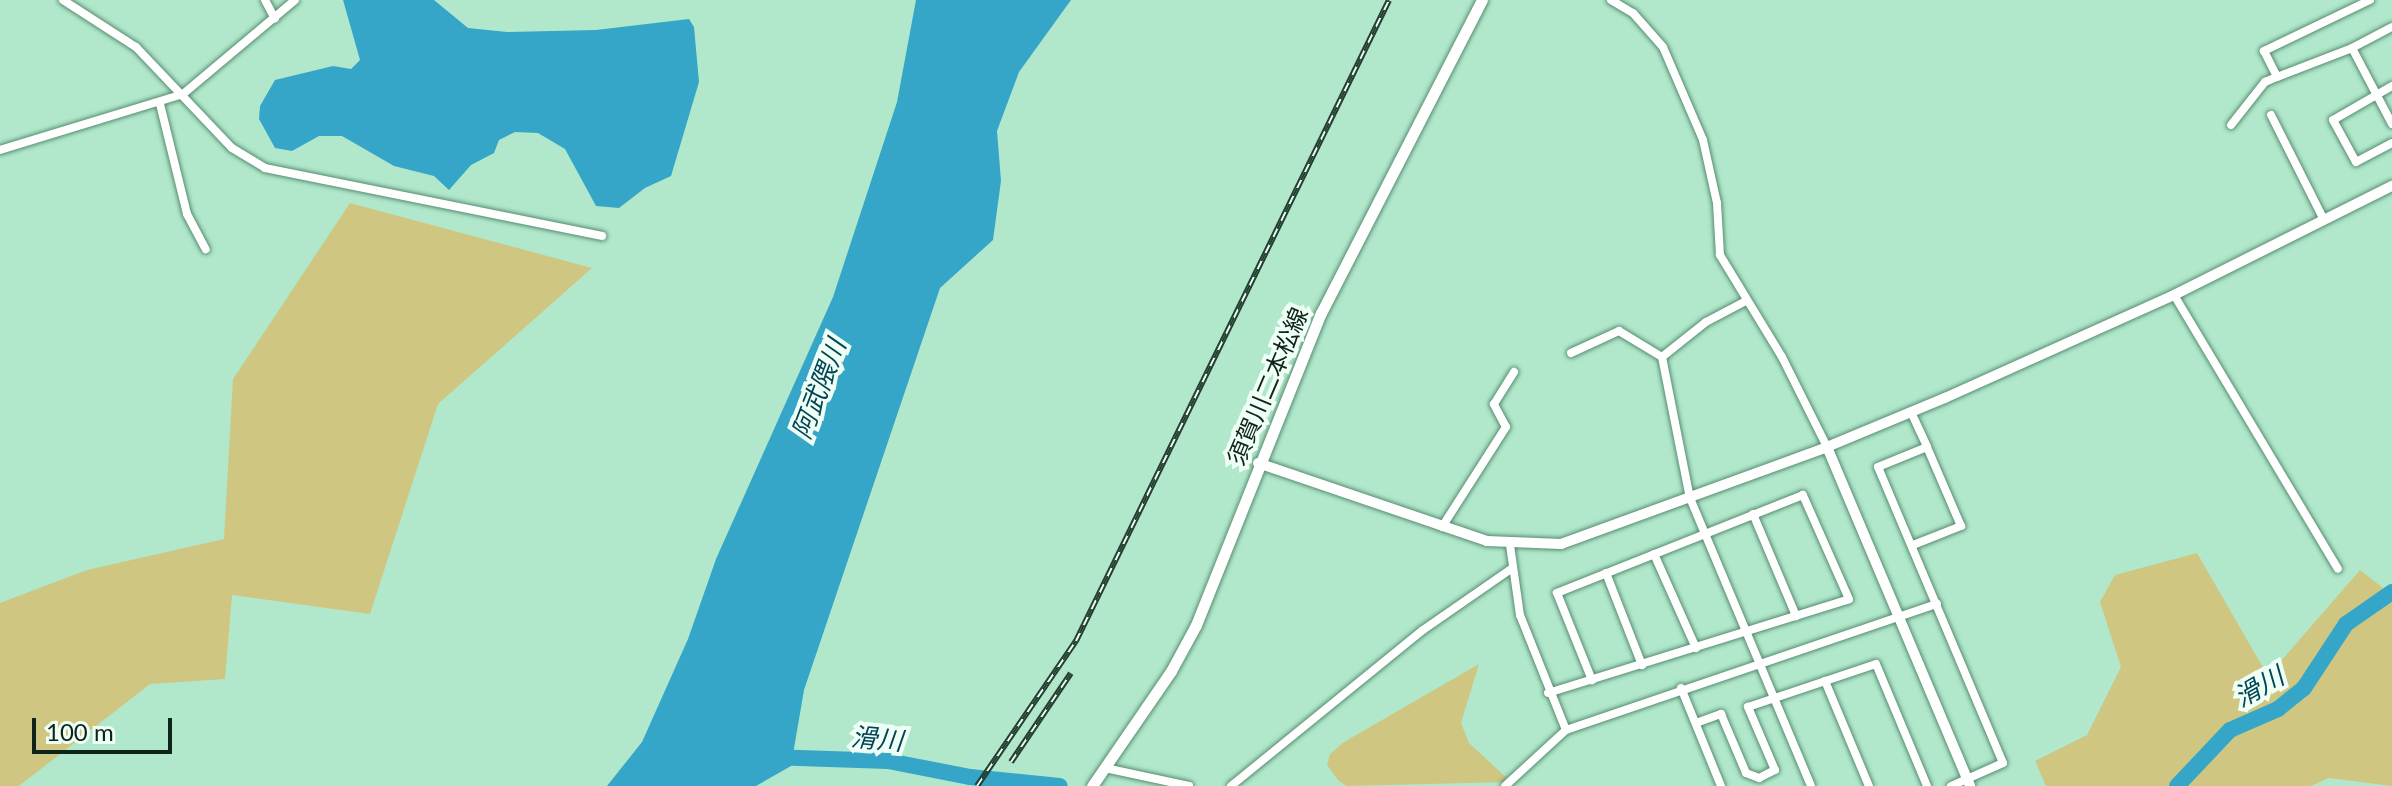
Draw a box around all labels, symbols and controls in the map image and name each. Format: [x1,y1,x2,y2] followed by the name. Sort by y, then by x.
[1221,303,1313,469] street label: 須賀川二本松線
[786,335,852,443] water label: 阿武隈川
[2229,660,2289,714] water label: 滑川
[36,702,176,752] scale bar
[46,717,114,746] text: 100 m
[850,721,904,757] water label: 滑川

